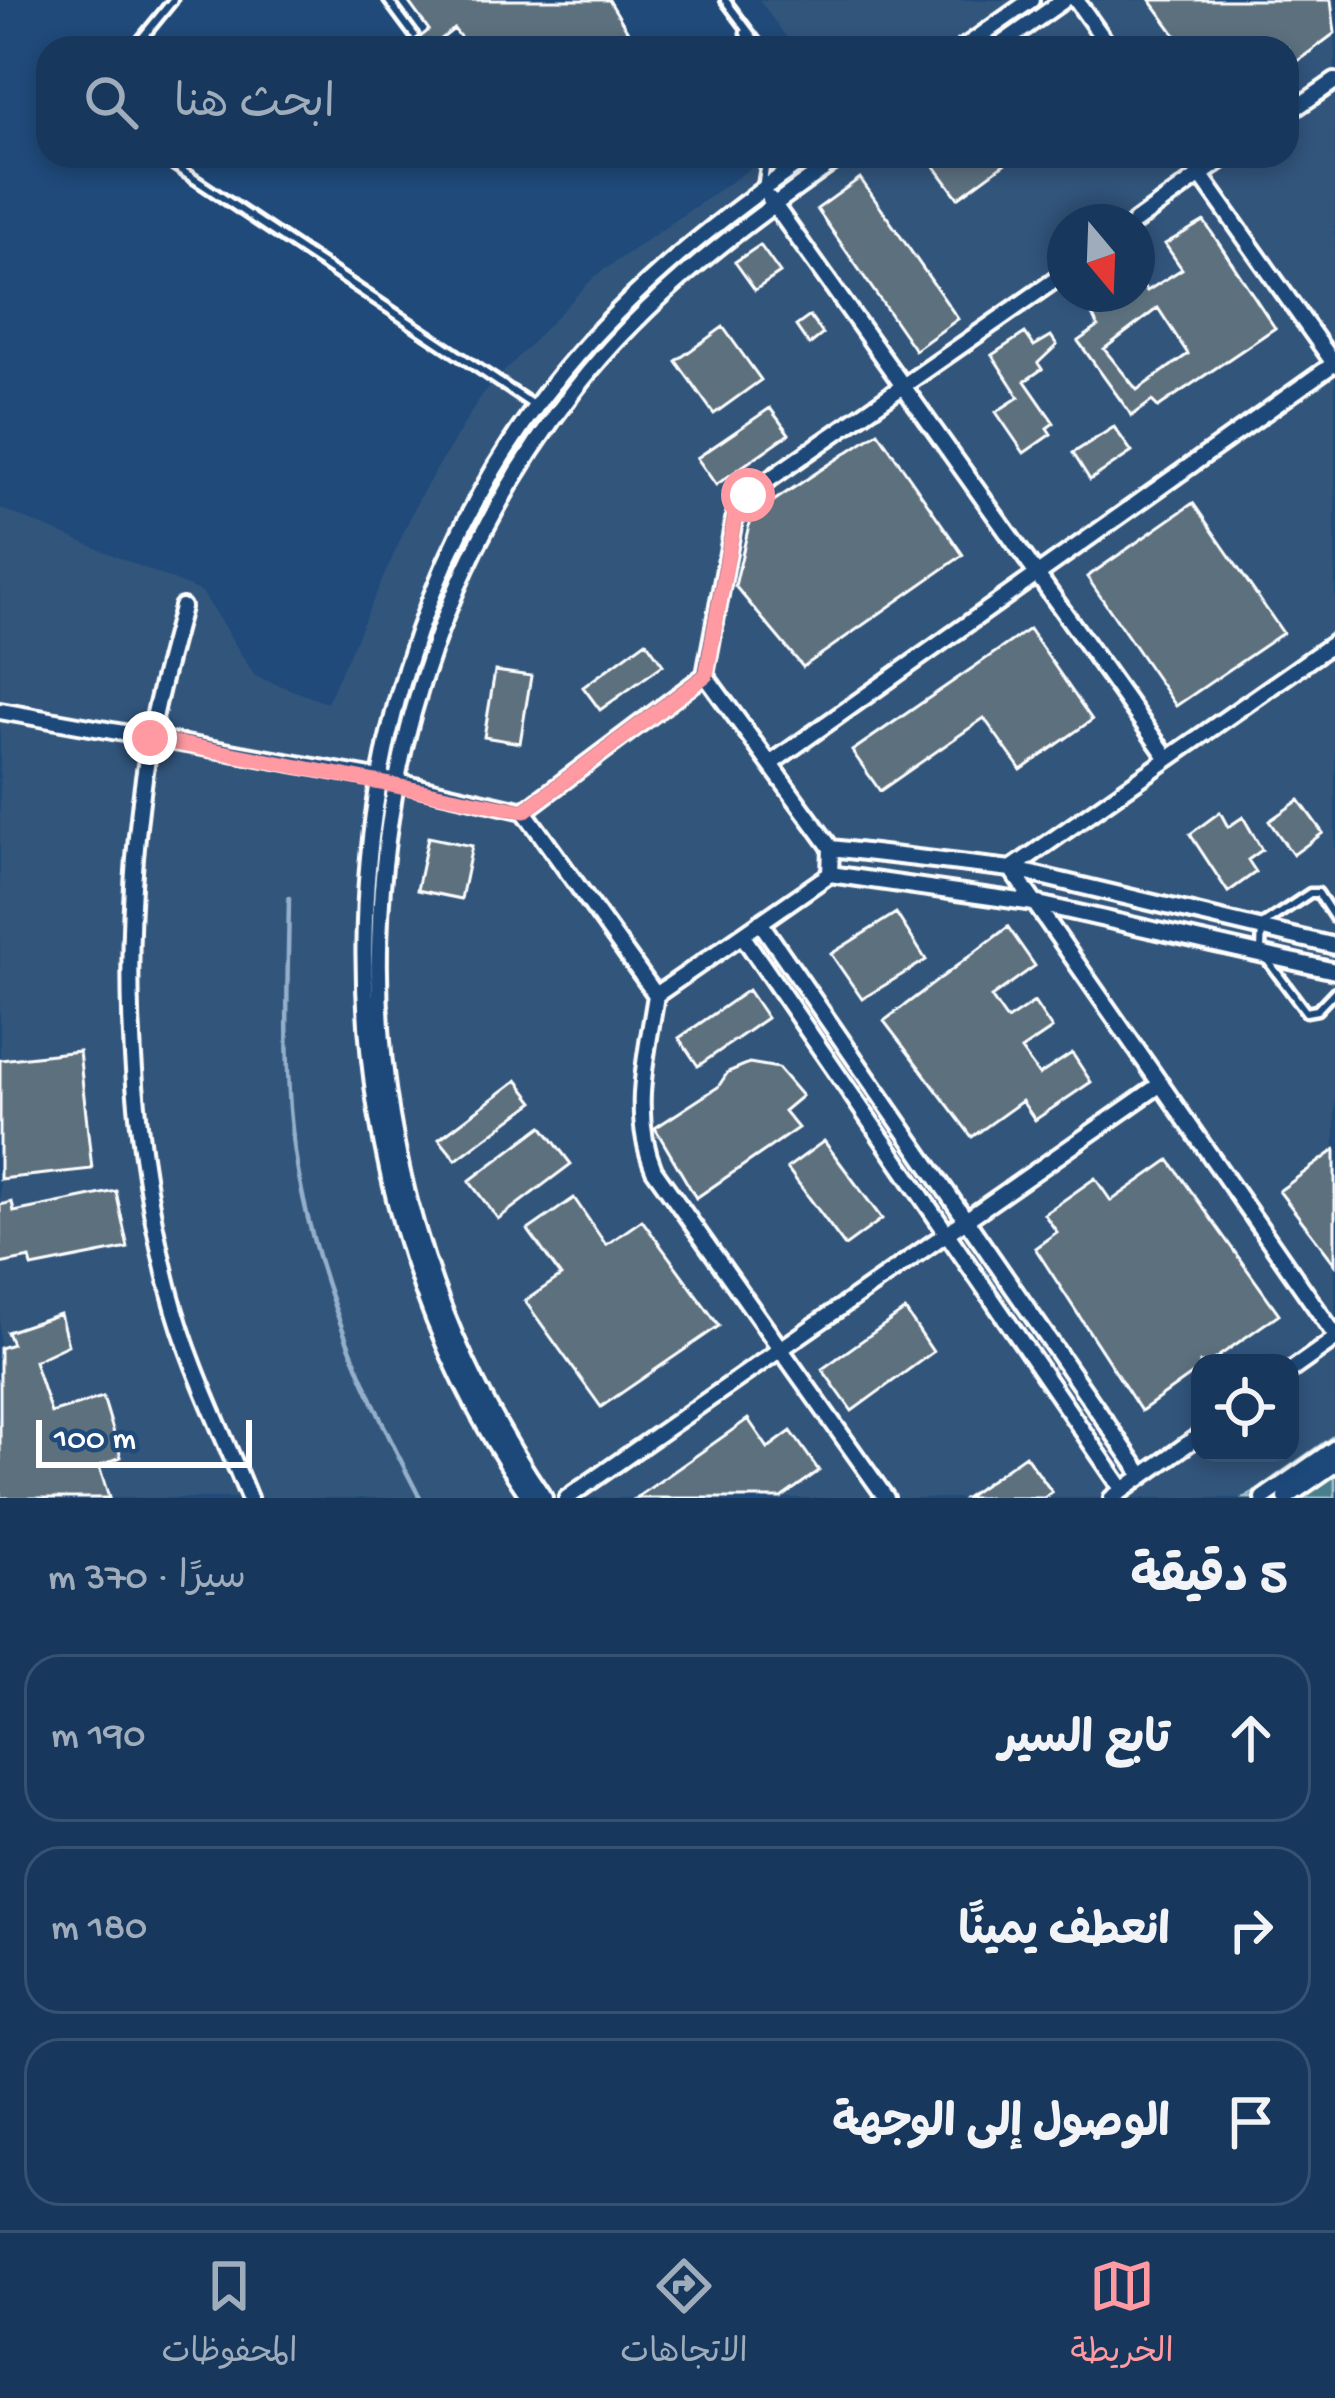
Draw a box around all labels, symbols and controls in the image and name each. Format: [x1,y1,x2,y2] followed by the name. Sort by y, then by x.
[36,36,1299,168] search box
[78,69,144,135] icon: search
[174,80,335,133] text: ابحث هنا
[1047,204,1155,312] north arrow
[721,468,775,522] route start
[123,711,177,765] route end
[1191,1354,1299,1462] map controls
[1191,1354,1299,1462] button: locate
[36,1414,252,1467] scale bar
[54,1422,136,1460] text: 100 m
[1130,1551,1287,1611] text: 5 دقيقة
[48,1557,246,1603] text: سيرًا · 370 m
[1218,1705,1284,1771] icon: ahead
[51,1715,145,1761] text: 190 m
[999,1716,1170,1769] text: تابع السير
[1218,1897,1284,1963] icon: right
[51,1907,147,1953] text: 180 m
[958,1908,1170,1961] text: انعطف يمينًا
[1218,2089,1284,2155] icon: arrive
[832,2100,1170,2153] text: الوصول إلى الوجهة
[161,2253,297,2379] tab: المحفوظات
[620,2253,748,2379] tab: الاتجاهات
[1071,2253,1174,2379] tab: الخريطة

